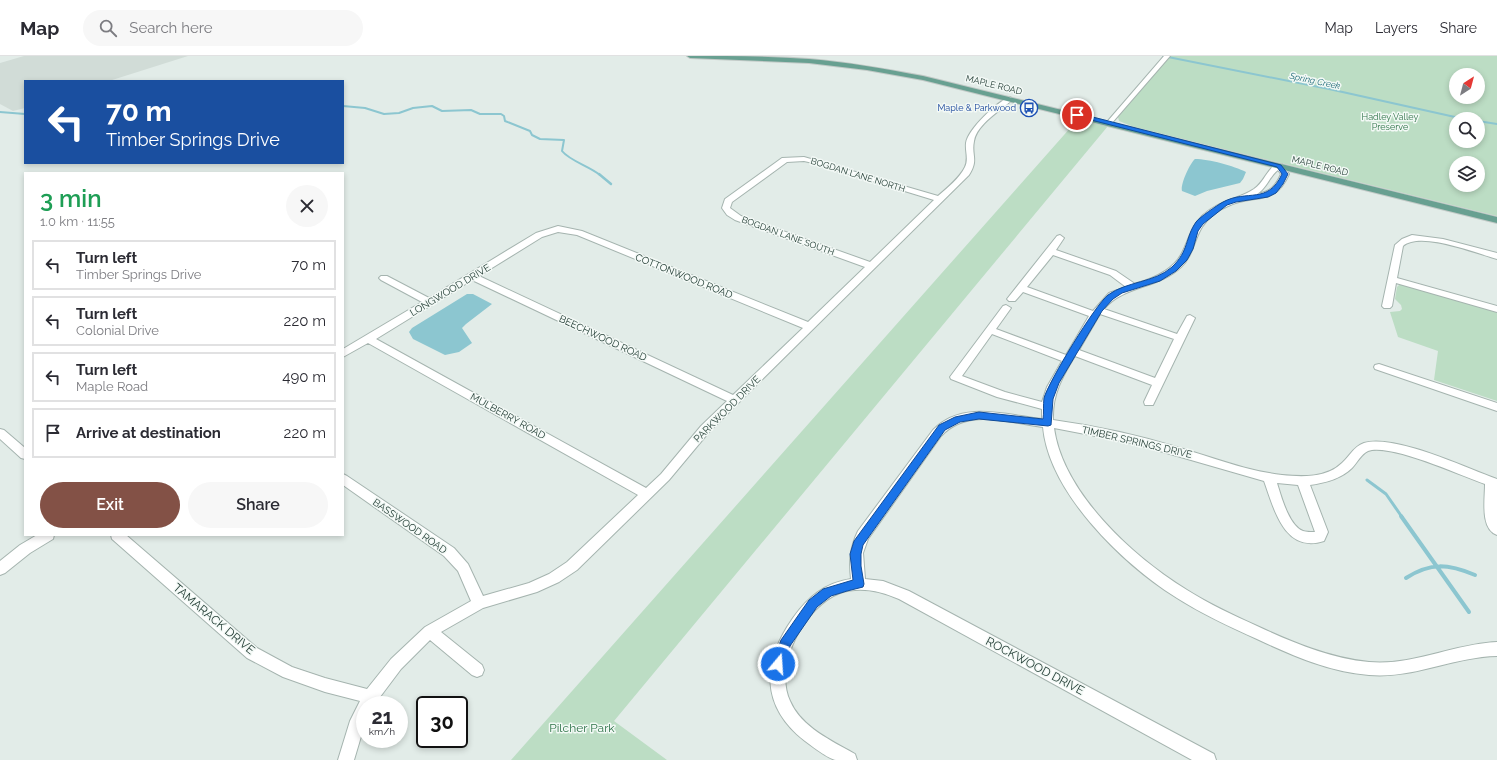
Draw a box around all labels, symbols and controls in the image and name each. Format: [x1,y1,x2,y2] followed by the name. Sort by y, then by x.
[83,10,363,46] search box
[20,17,59,39] text: Map
[97,17,119,39] icon: search
[129,19,213,37] text: Search here
[1325,20,1353,36] text: Map
[1375,20,1418,36] text: Layers
[1440,20,1477,36] text: Share
[1449,68,1485,104] north arrow
[1449,68,1485,192] map controls
[1288,71,1341,91] water label: Spring Creek
[965,73,1024,97] street label: MAPLE ROAD
[106,95,172,128] text: 70 m
[40,96,92,148] icon: left
[1019,98,1039,118] bus stop icon: Maple & Parkwood
[1060,98,1094,132] pin
[938,103,1016,113] place label: Maple & Parkwood
[1066,104,1088,126] icon: arrive
[1362,112,1419,132] park label: Hadley Valley Preserve
[1449,112,1485,148] button: search
[106,129,280,150] text: Timber Springs Drive
[1291,154,1350,178] street label: MAPLE ROAD
[809,156,907,194] street label: BOGDAN LANE NORTH
[1449,156,1485,192] button: layers
[40,184,102,213] text: 3 min
[286,185,328,227] button: close
[40,214,115,229] text: 1.0 km · 11:55
[740,215,836,257] street label: BOGDAN LANE SOUTH
[76,249,137,267] text: Turn left
[634,251,734,301] street label: COTTONWOOD ROAD
[42,254,64,276] icon: left
[291,256,326,274] text: 70 m
[408,262,492,318] street label: LONGWOOD DRIVE
[76,267,201,282] text: Timber Springs Drive
[76,305,137,323] text: Turn left
[42,310,64,332] icon: left
[284,312,326,330] text: 220 m
[557,313,649,363] street label: BEECHWOOD ROAD
[76,323,159,338] text: Colonial Drive
[76,361,137,379] text: Turn left
[42,366,64,388] icon: left
[282,368,326,386] text: 490 m
[691,373,763,445] street label: PARKWOOD DRIVE
[76,379,148,394] text: Maple Road
[469,391,547,441] street label: MULBERRY ROAD
[42,422,64,444] icon: arrive
[76,424,221,442] text: Arrive at destination
[284,424,326,442] text: 220 m
[1081,424,1193,460] street label: TIMBER SPRINGS DRIVE
[40,482,180,528] button: Exit
[188,482,328,528] button: Share
[371,496,449,556] street label: BASSWOOD ROAD
[170,581,258,657] street label: TAMARACK DRIVE
[983,634,1087,698] street label: ROCKWOOD DRIVE
[757,643,799,685] position arrow
[416,696,468,748] speed limit sign: 30
[371,705,393,729] text: 21
[549,721,615,735] park label: Pilcher Park
[369,726,395,737] text: km/h

